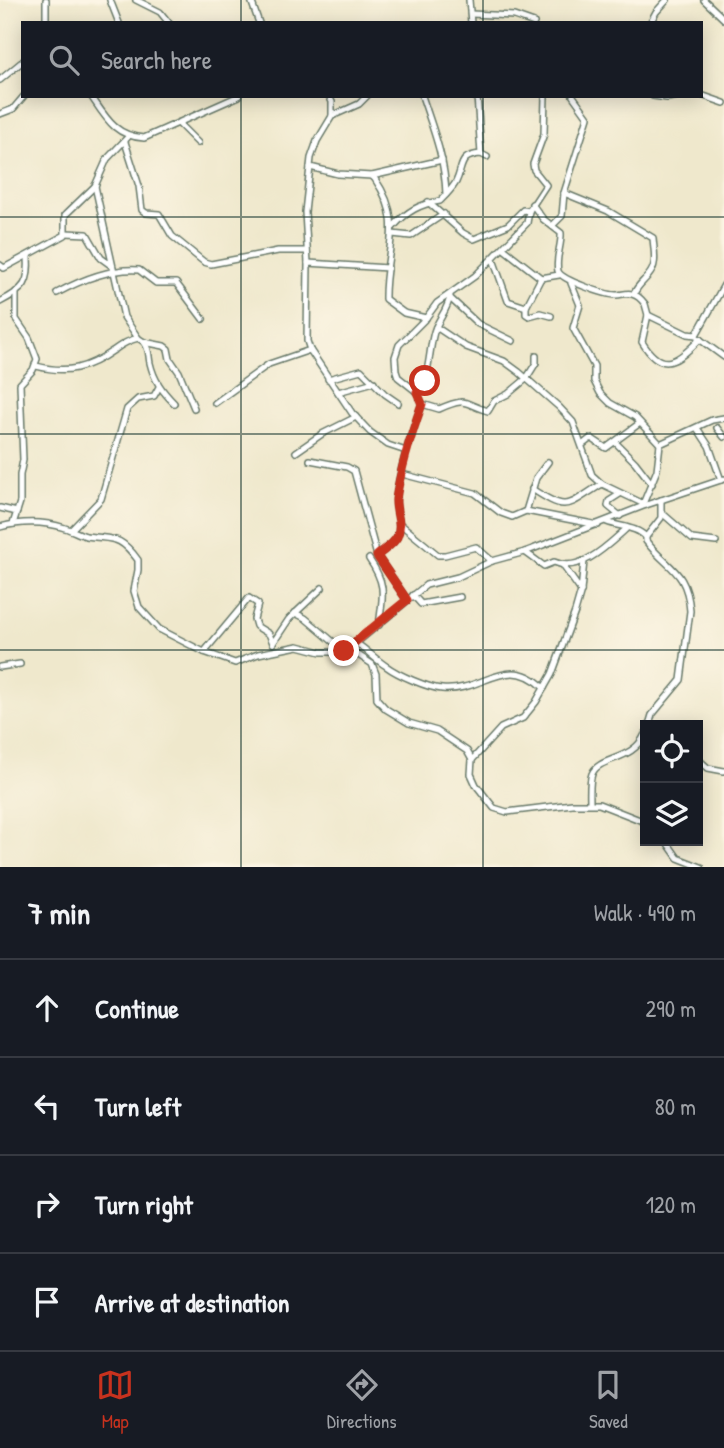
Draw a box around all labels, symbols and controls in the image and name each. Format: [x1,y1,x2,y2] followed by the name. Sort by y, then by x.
[21,21,703,98] search box
[45,41,83,79] icon: search
[101,42,212,77] text: Search here
[409,365,440,396] route start
[328,635,359,666] route end
[640,720,703,846] map controls
[640,720,703,783] button: locate
[640,783,703,846] button: layers
[28,893,90,933] text: 7 min
[594,897,696,928] text: Walk · 490 m
[28,989,66,1027] icon: ahead
[95,991,179,1026] text: Continue
[646,993,696,1024] text: 290 m
[28,1087,66,1125] icon: left
[95,1089,181,1124] text: Turn left
[655,1091,696,1122] text: 80 m
[28,1185,66,1223] icon: right
[95,1187,193,1222] text: Turn right
[646,1189,696,1220] text: 120 m
[28,1283,66,1321] icon: arrive
[95,1285,290,1320] text: Arrive at destination
[96,1366,134,1434] tab: Map
[327,1366,397,1434] tab: Directions
[589,1366,628,1434] tab: Saved

